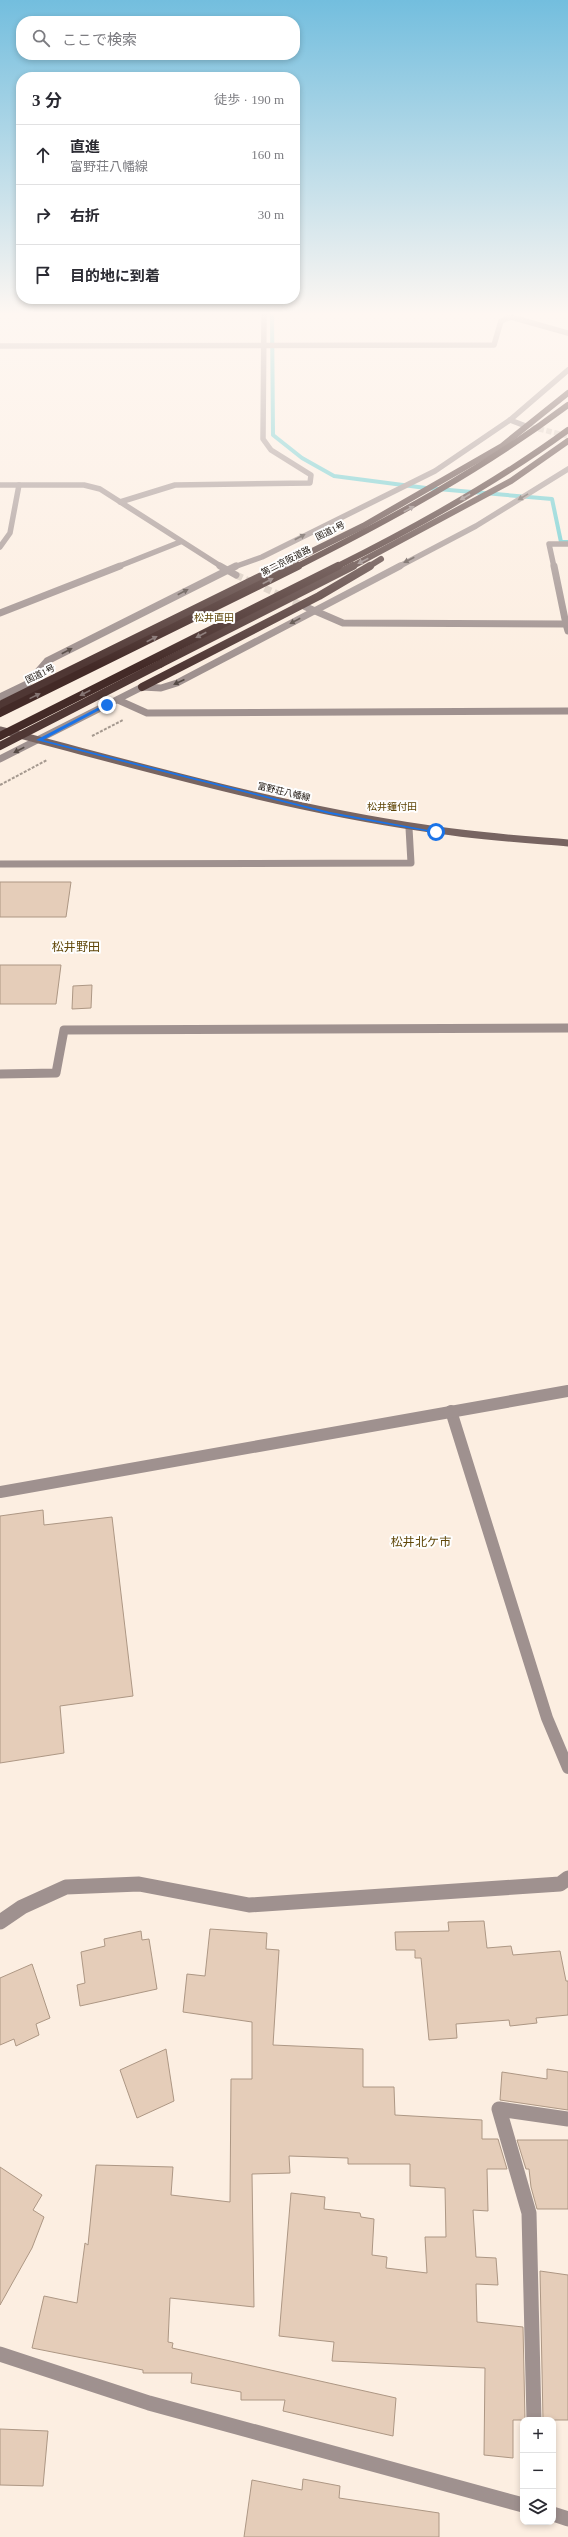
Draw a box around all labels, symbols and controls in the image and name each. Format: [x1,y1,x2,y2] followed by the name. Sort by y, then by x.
[16,16,300,60] search box
[30,27,52,49] icon: search
[62,32,137,48] text: ここで検索
[32,91,62,110] text: 3 分
[214,92,284,107] text: 徒歩 · 190 m
[70,139,100,155] text: 直進
[32,144,54,166] icon: ahead
[251,147,284,162] text: 160 m
[70,159,148,174] text: 富野荘八幡線
[32,204,54,226] icon: right
[258,207,284,222] text: 30 m
[70,208,100,224] text: 右折
[32,264,54,286] icon: arrive
[70,268,160,284] text: 目的地に到着
[518,493,528,501] one-way arrow
[459,494,471,501] one-way arrow
[403,505,415,512] one-way arrow
[314,520,346,542] street label: 国道1号
[294,534,306,540] one-way arrow
[260,544,312,578] street label: 第二京阪道路
[403,557,415,563] one-way arrow
[357,558,368,564] one-way arrow
[263,577,274,584] one-way arrow
[177,589,189,595] one-way arrow
[194,612,234,623] district label: 松井直田
[289,618,300,625] one-way arrow
[195,632,207,638] one-way arrow
[146,636,158,642] one-way arrow
[61,647,73,654] one-way arrow
[24,663,56,685] street label: 国道1号
[173,679,185,685] one-way arrow
[79,690,90,697] one-way arrow
[29,693,41,699] one-way arrow
[98,696,116,714] route end
[13,747,25,753] one-way arrow
[257,781,312,803] street label: 富野荘八幡線
[367,801,417,812] district label: 松井鐘付田
[427,823,445,841] route start
[52,940,100,954] district label: 松井野田
[391,1535,451,1549] district label: 松井北ケ市
[520,2417,556,2525] map controls
[520,2417,556,2453] button: +
[520,2453,556,2489] button: −
[520,2489,556,2525] button: layers

